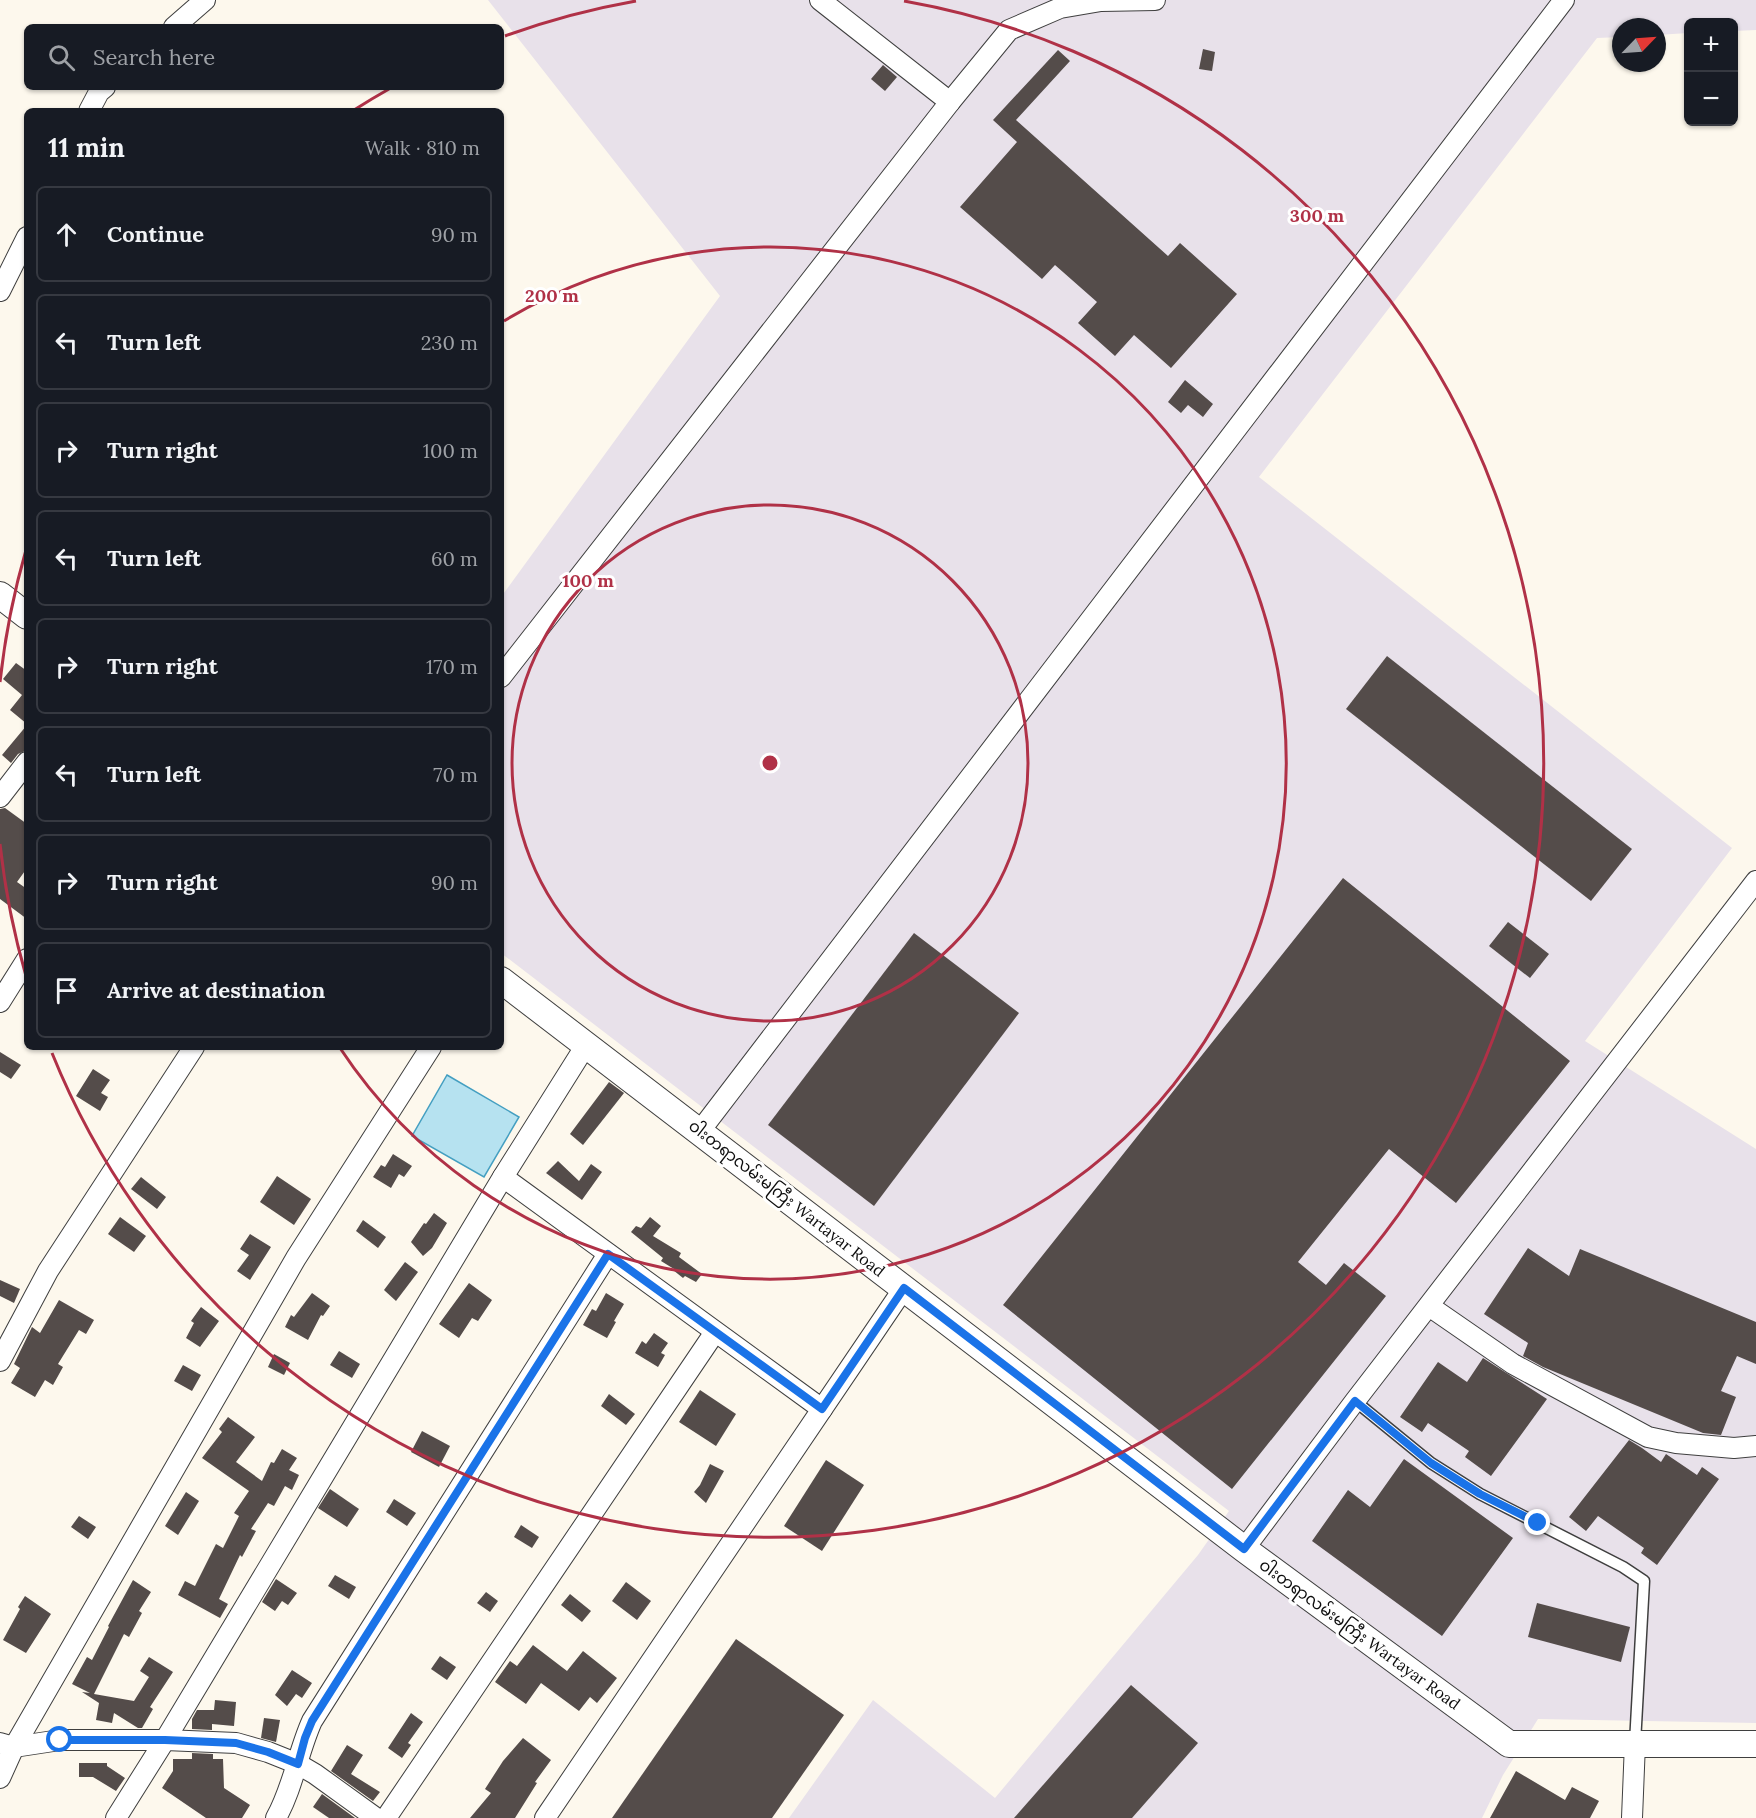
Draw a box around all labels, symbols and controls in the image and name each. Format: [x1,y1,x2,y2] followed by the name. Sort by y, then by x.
[1612,18,1666,72] north arrow
[1684,18,1738,126] map controls
[1684,18,1738,72] button: +
[24,24,504,90] search box
[45,41,78,74] icon: search
[93,43,215,71] text: Search here
[1684,72,1738,126] button: −
[48,131,125,164] text: 11 min
[365,135,480,160] text: Walk · 810 m
[1290,204,1345,227] text: 300 m
[50,218,83,251] icon: ahead
[107,220,204,248] text: Continue
[431,222,478,247] text: 90 m
[525,284,579,307] text: 200 m
[50,326,83,359] icon: left
[107,328,201,356] text: Turn left
[421,330,478,355] text: 230 m
[50,434,83,467] icon: right
[107,436,218,464] text: Turn right
[423,438,478,463] text: 100 m
[50,542,83,575] icon: left
[107,544,201,572] text: Turn left
[431,546,478,571] text: 60 m
[562,569,614,592] text: 100 m
[50,650,83,683] icon: right
[107,652,218,680] text: Turn right
[426,654,478,679] text: 170 m
[760,753,780,773] centre of rings
[50,758,83,791] icon: left
[107,760,201,788] text: Turn left
[433,762,478,787] text: 70 m
[50,866,83,899] icon: right
[107,868,218,896] text: Turn right
[431,870,478,895] text: 90 m
[50,974,83,1007] icon: arrive
[107,976,325,1004] text: Arrive at destination
[683,1114,890,1284] street label: ဝါးတရာလမ်းမကြီး Wartayar Road
[1524,1509,1550,1535] route end
[1253,1554,1465,1717] street label: ဝါးတရာလမ်းမကြီး Wartayar Road
[46,1726,72,1752] route start

